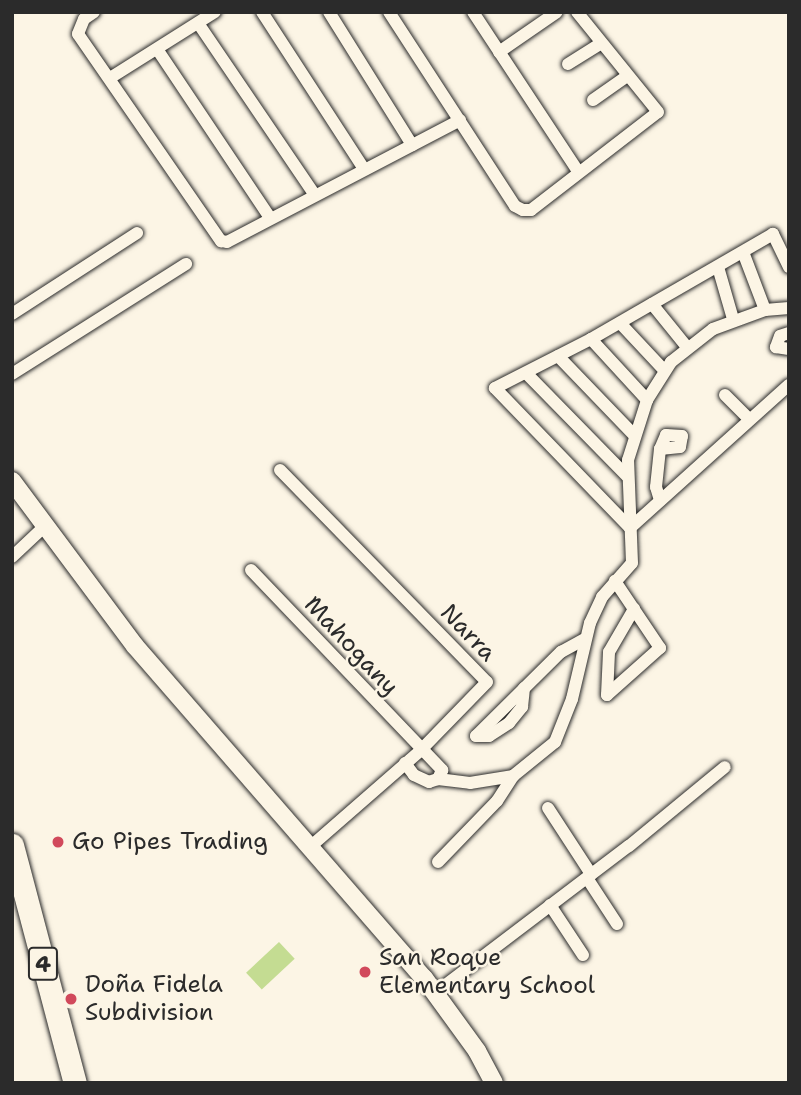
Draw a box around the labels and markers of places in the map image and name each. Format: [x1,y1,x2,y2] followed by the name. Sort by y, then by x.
[72,828,268,856] place label: Go Pipes Trading
[50,834,66,850] marker: Go Pipes Trading
[379,944,595,1000] place label: San Roque Elementary School
[357,964,373,980] marker: San Roque Elementary School
[85,971,223,1027] place label: Doña Fidela Subdivision
[63,991,79,1007] marker: Doña Fidela Subdivision

